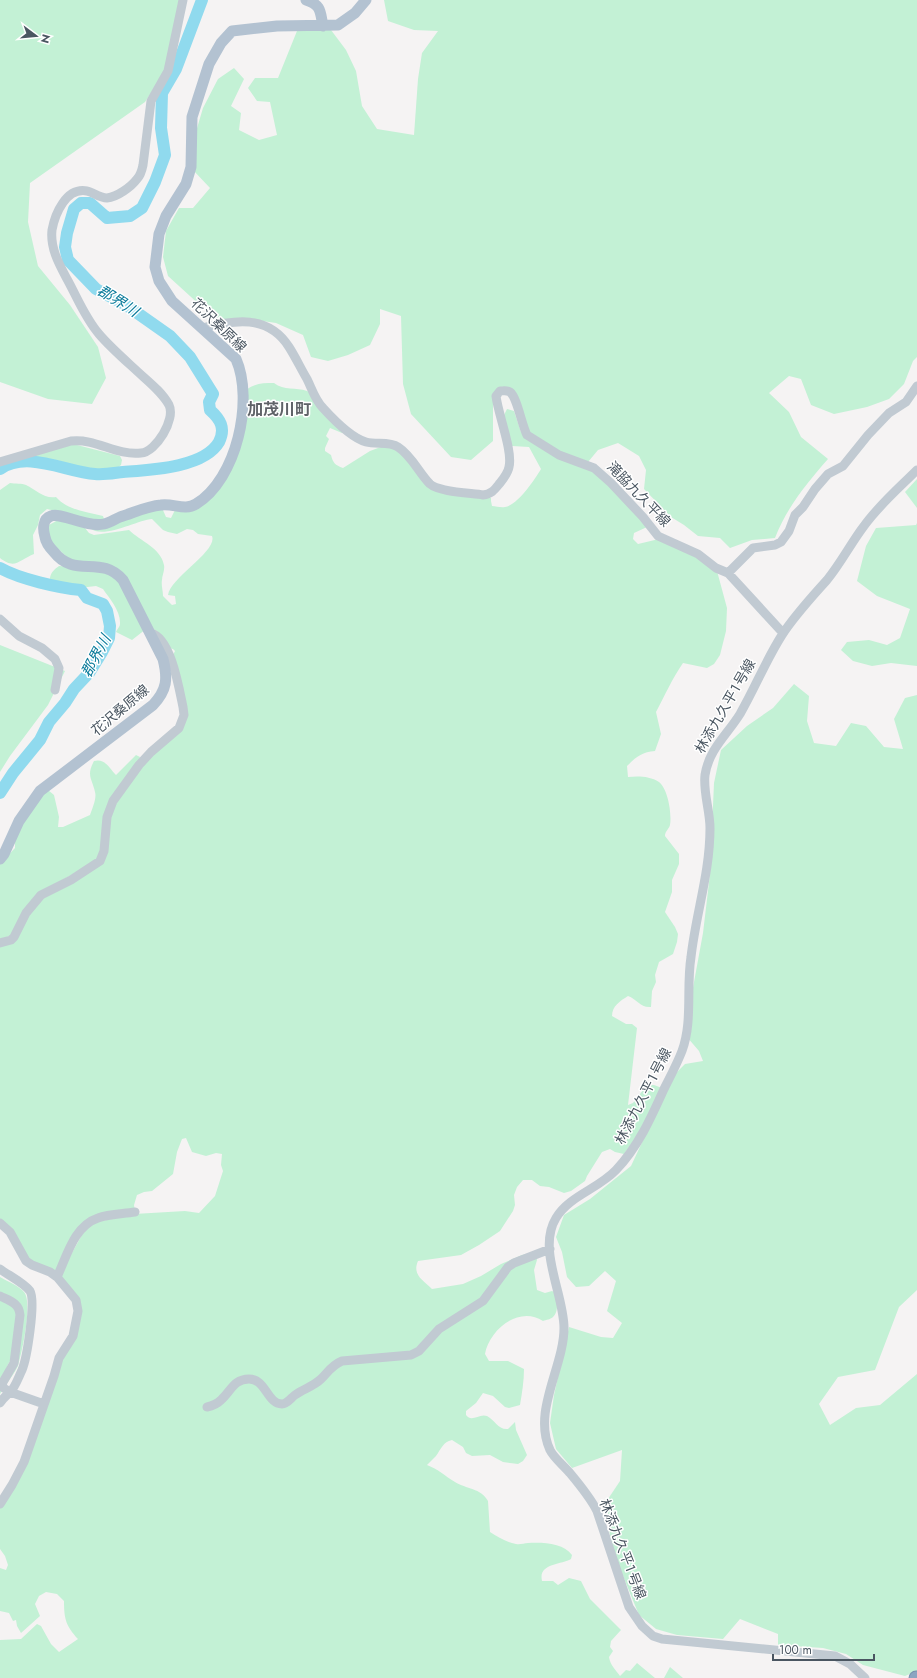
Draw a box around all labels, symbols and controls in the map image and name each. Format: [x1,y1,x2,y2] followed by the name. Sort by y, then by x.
[16,16,56,56] north arrow
[37,32,55,45] text: N
[93,280,145,323] water label: 郡界川
[187,293,251,357] street label: 花沢桑原線
[247,398,311,421] district label: 加茂川町
[603,457,675,531] street label: 滝脇九久平線
[76,629,117,681] water label: 郡界川
[690,655,760,757] street label: 林添九久平１号線
[87,680,153,740] street label: 花沢桑原線
[610,1044,676,1148] street label: 林添九久平１号線
[595,1496,651,1602] street label: 林添九久平１号線
[773,1636,874,1662] scale bar
[779,1641,812,1659] text: 100 m

